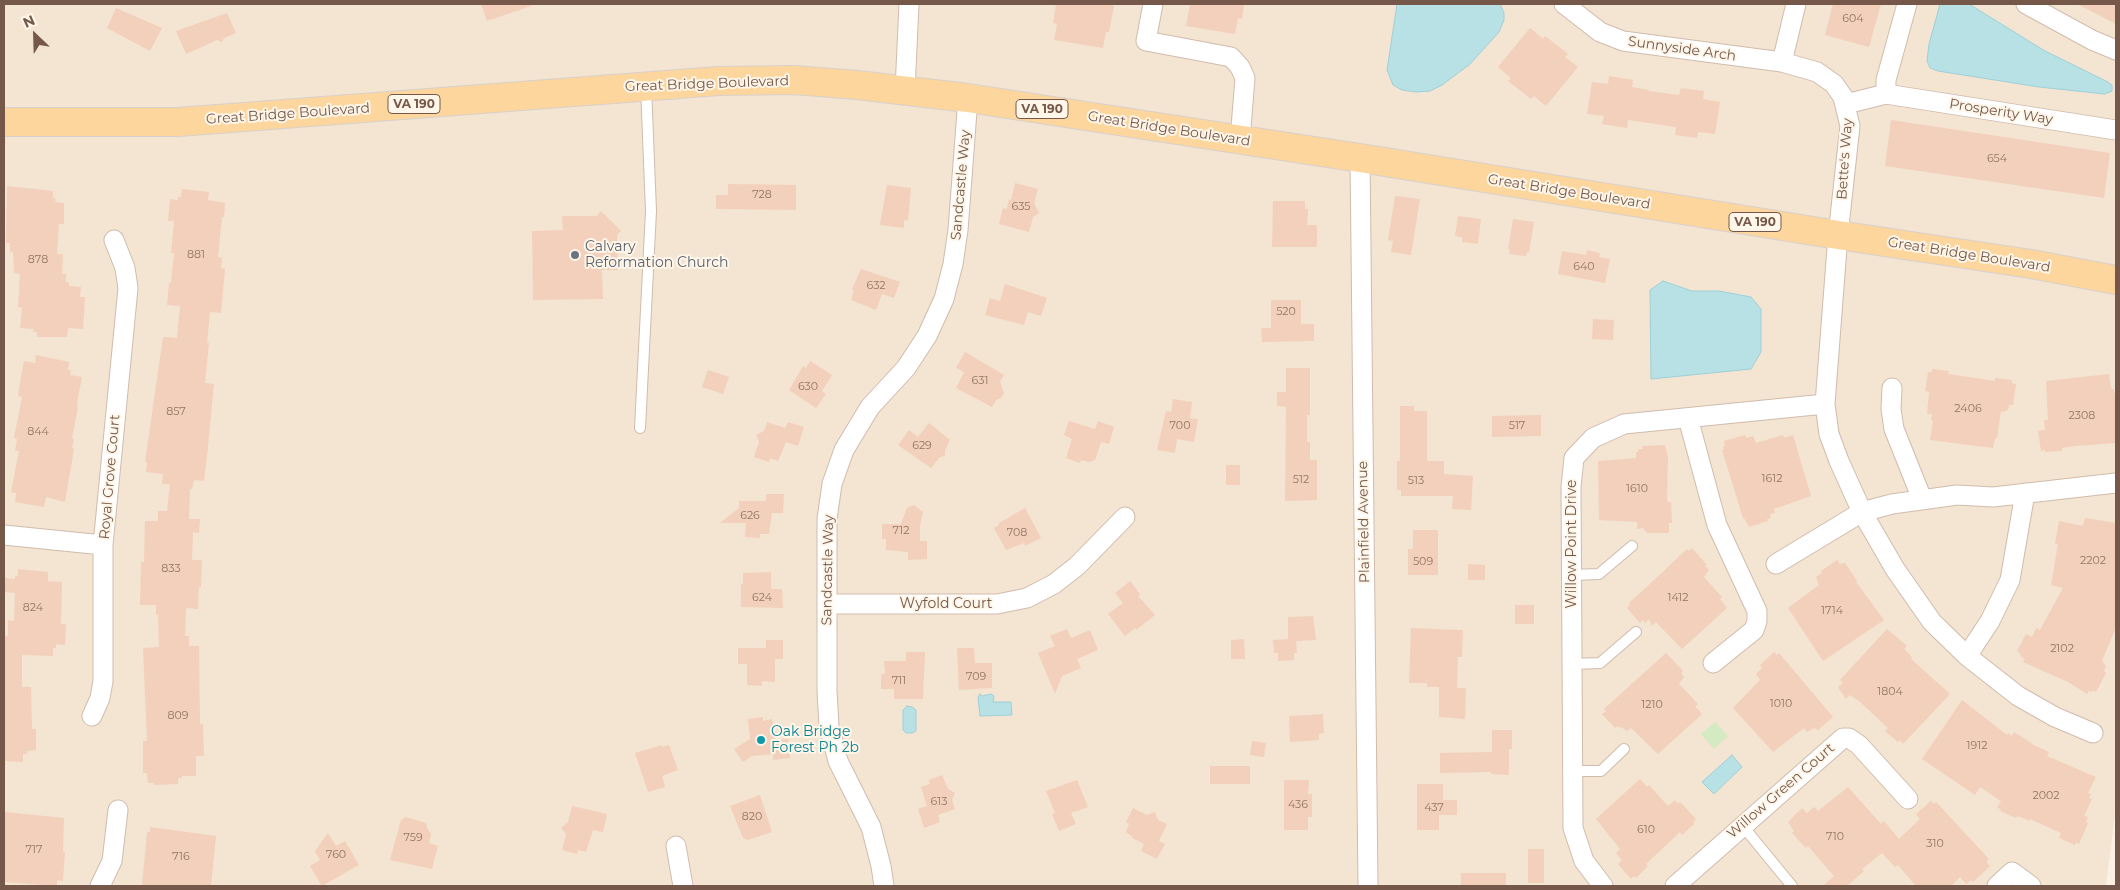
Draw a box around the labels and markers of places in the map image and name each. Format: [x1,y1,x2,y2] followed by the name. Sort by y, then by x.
[585,239,728,272] place label: Calvary Reformation Church
[569,249,581,261] marker: Calvary Reformation Church
[771,724,859,756] place label: Oak Bridge Forest Ph 2b
[755,734,767,746] marker: Oak Bridge Forest Ph 2b

